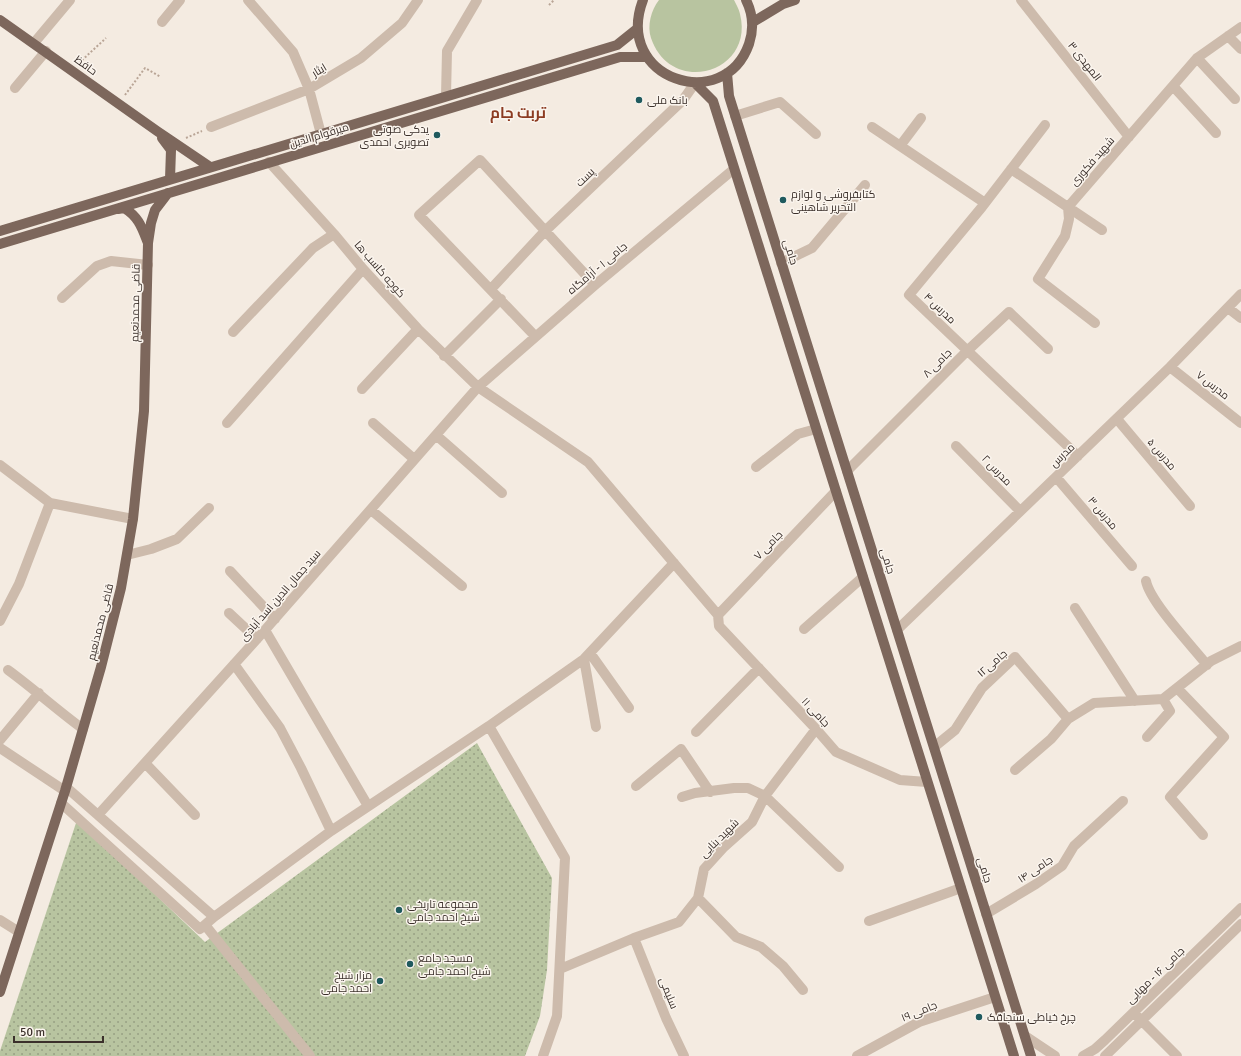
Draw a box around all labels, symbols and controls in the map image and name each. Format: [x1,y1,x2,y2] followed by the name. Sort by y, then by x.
[1065,39,1104,84] street label: المهدی ۳
[72,53,100,78] street label: حافظ
[309,61,329,80] street label: ایثار
[647,94,688,107] place label: بانک ملی
[634,95,644,105] marker: بانک ملی
[490,104,546,123] district label: تربت جام
[288,120,351,152] street label: میرقوام الدین
[360,123,429,149] place label: یدکی صوتی تصویری احمدی
[432,130,442,140] marker: یدکی صوتی تصویری احمدی
[1067,134,1117,189] street label: شهید فکوری
[573,165,598,189] street label: پست
[791,188,876,214] place label: کتابفروشی و لوازم التحریر شاهینی
[778,195,788,205] marker: کتابفروشی و لوازم التحریر شاهینی
[352,238,408,300] street label: کوچه کاسب ها
[780,238,801,267] street label: جامی
[565,240,630,297] street label: جامی ۱ - آرامگاه
[128,264,144,342] street label: قاضی محمدنعیم
[921,290,958,327] street label: مدرس ۴
[920,346,954,380] street label: جامی ۸
[1194,368,1232,402] street label: مدرس ۷
[1145,436,1179,473] street label: مدرس ۵
[1047,441,1077,470] street label: مدرس
[979,452,1014,488] street label: مدرس ۲
[1085,494,1120,532] street label: مدرس ۳
[751,528,785,563] street label: جامی ۷
[237,547,324,644] street label: سید جمال الدین اسد آبادی
[877,547,898,576] street label: جامی
[85,582,117,662] street label: قاضی محمدنعیم
[975,647,1010,680] street label: جامی۱۲
[799,695,832,730] street label: جامی ۱۱
[697,816,742,861] street label: شهید بنایی
[1015,853,1055,886] street label: جامی ۱۴
[974,856,995,885] street label: جامی
[407,898,480,925] place label: مجموعه تاریخی شیخ احمد جامی
[394,905,404,915] marker: مجموعه تاریخی شیخ احمد جامی
[1123,944,1187,1006] street label: جامی ۱۶ - مهایی
[418,952,491,979] place label: مسجد جامع شیخ احمد جامی
[405,959,415,969] marker: مسجد جامع شیخ احمد جامی
[321,969,372,995] place label: مزار شیخ احمد جامی
[375,976,385,986] marker: مزار شیخ احمد جامی
[656,976,681,1011] street label: سلیمی
[899,998,939,1025] street label: جامی ۱۹
[987,1011,1076,1025] place label: چرخ خیاطی سنجاقک
[974,1012,984,1022] marker: چرخ خیاطی سنجاقک
[14,1018,103,1044] scale bar
[20,1025,45,1040] text: 50 m

